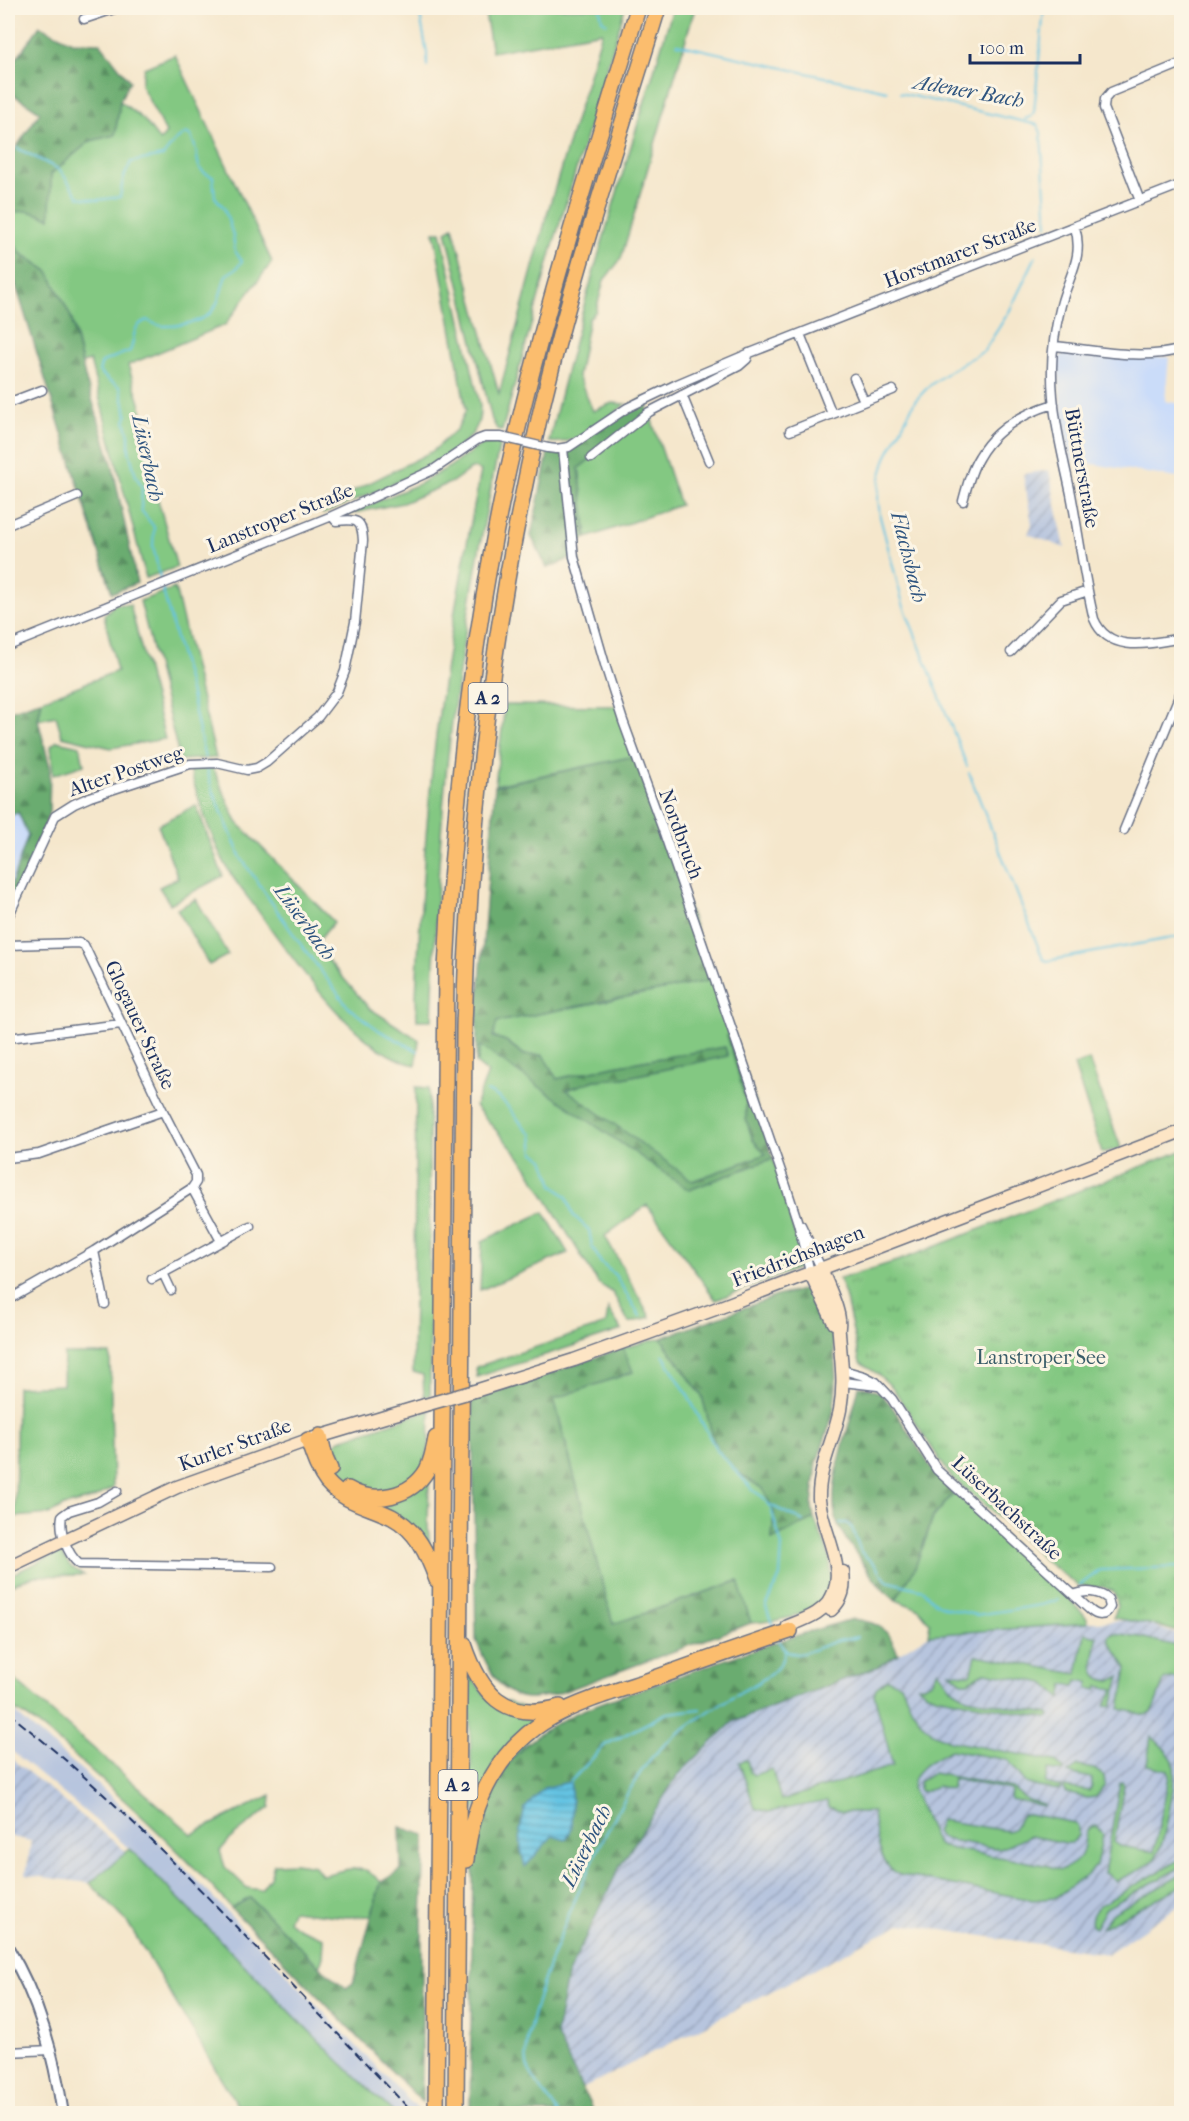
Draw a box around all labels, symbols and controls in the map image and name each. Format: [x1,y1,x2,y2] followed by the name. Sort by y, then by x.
[970,27,1080,65] scale bar
[979,38,1024,59] text: 100 m
[909,69,1026,113] water label: Adener Bach
[880,213,1040,293] street label: Horstmarer Straße
[1060,406,1104,530] street label: Büttnerstraße
[127,410,169,504] water label: Lüserbach
[204,478,357,558] street label: Lanstroper Straße
[886,508,932,605] water label: Flachsbach
[468,683,508,713] road number: A 2
[65,741,187,802] street label: Alter Postweg
[654,786,708,883] street label: Nordbruch
[268,878,341,965] water label: Lüserbach
[100,957,180,1093] street label: Glogauer Straße
[729,1220,868,1292] street label: Friedrichshagen
[976,1346,1106,1369] park label: Lanstroper See
[176,1414,294,1476] street label: Kurler Straße
[947,1451,1067,1565] street label: Lüserbachstraße
[438,1770,478,1800] road number: A 2
[555,1801,616,1893] water label: Lüserbach

